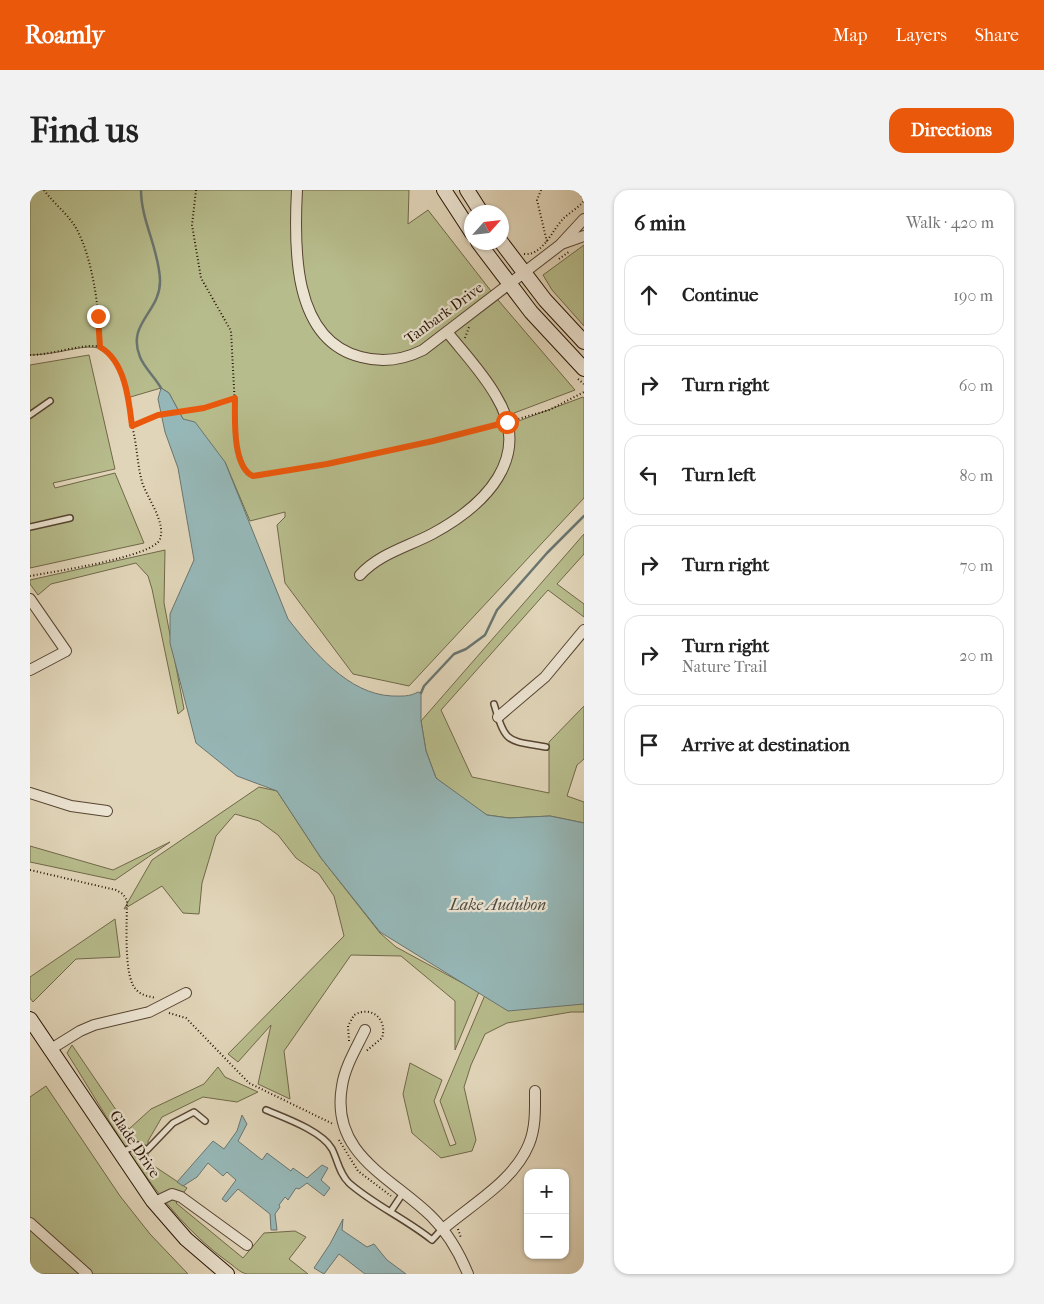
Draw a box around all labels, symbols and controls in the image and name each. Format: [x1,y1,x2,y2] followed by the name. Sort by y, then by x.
[25,21,104,49] text: Roamly
[833,25,867,46] text: Map
[895,25,947,46] text: Layers
[975,25,1019,46] text: Share
[889,108,1014,153] button: Directions
[30,110,139,151] text: Find us
[464,205,509,250] north arrow
[634,211,686,235] text: 6 min
[906,213,994,232] text: Walk · 420 m
[401,278,487,348] street label: Tanbark Drive
[635,281,663,309] icon: ahead
[682,284,758,306] text: Continue
[953,286,993,305] text: 190 m
[87,305,110,328] route end
[635,371,663,399] icon: right
[682,374,769,396] text: Turn right
[959,376,993,395] text: 60 m
[496,411,519,434] route start
[635,461,663,489] icon: left
[682,464,756,486] text: Turn left
[959,466,993,485] text: 80 m
[635,551,663,579] icon: right
[682,554,769,576] text: Turn right
[960,556,993,575] text: 70 m
[682,635,769,657] text: Turn right
[635,641,663,669] icon: right
[959,646,993,665] text: 20 m
[682,657,767,676] text: Nature Trail
[635,731,663,759] icon: arrive
[682,734,850,756] text: Arrive at destination
[449,895,546,914] water label: Lake Audubon
[106,1107,164,1181] street label: Glade Drive
[524,1169,569,1259] map controls
[524,1169,569,1214] button: +
[524,1214,569,1259] button: −

